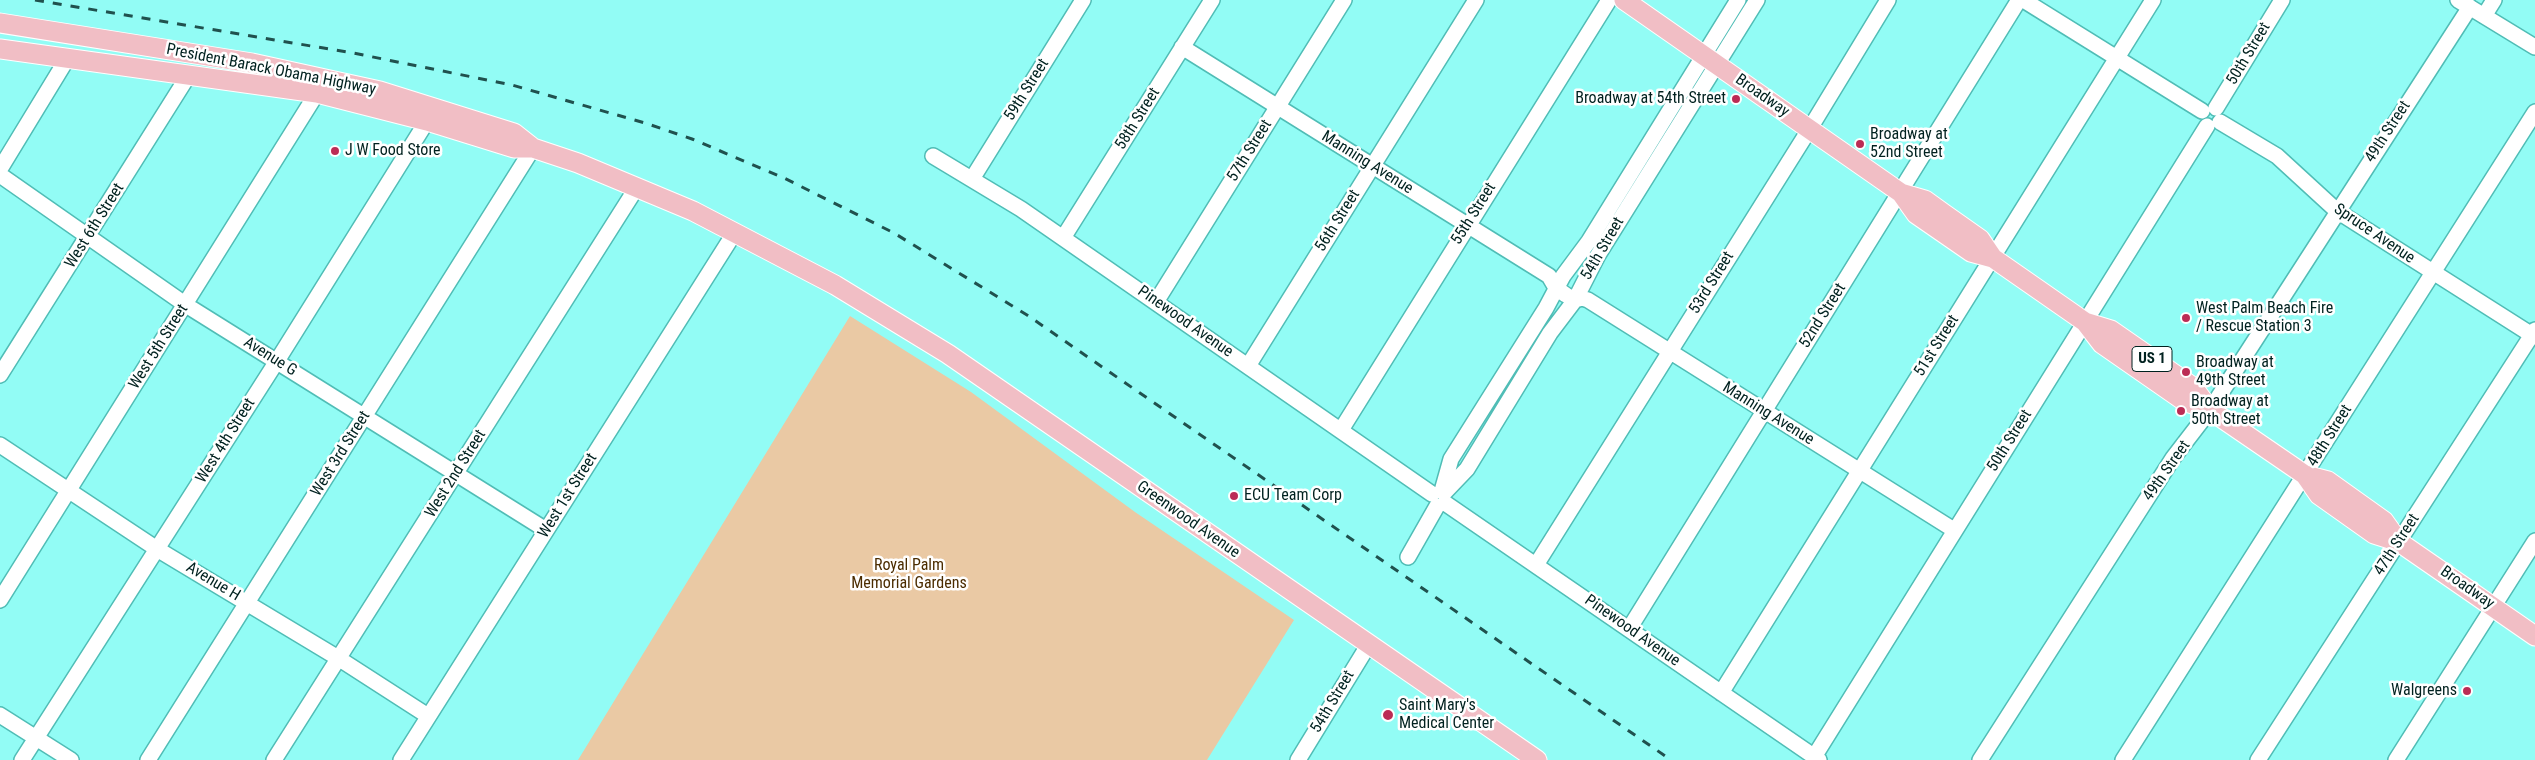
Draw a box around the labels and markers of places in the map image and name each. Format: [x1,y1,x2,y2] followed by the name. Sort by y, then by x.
[1575,89,1726,109] place label: Broadway at 54th Street
[1730,93,1742,105] marker: Broadway at 54th Street
[1870,125,1948,163] place label: Broadway at 52nd Street
[1854,138,1866,150] marker: Broadway at 52nd Street
[345,141,441,161] place label: J W Food Store
[329,145,341,157] marker: J W Food Store
[2196,299,2333,337] place label: West Palm Beach Fire / Rescue Station 3
[2180,312,2192,324] marker: West Palm Beach Fire / Rescue Station 3
[2196,353,2274,391] place label: Broadway at 49th Street
[2180,366,2192,378] marker: Broadway at 49th Street
[2191,392,2269,430] place label: Broadway at 50th Street
[2175,405,2187,417] marker: Broadway at 50th Street
[1244,486,1342,506] place label: ECU Team Corp
[1228,490,1240,502] marker: ECU Team Corp
[2391,681,2457,701] place label: Walgreens
[2461,685,2473,697] marker: Walgreens
[1399,696,1494,734] place label: Saint Mary's Medical Center
[1381,708,1395,722] marker: Saint Mary's Medical Center

